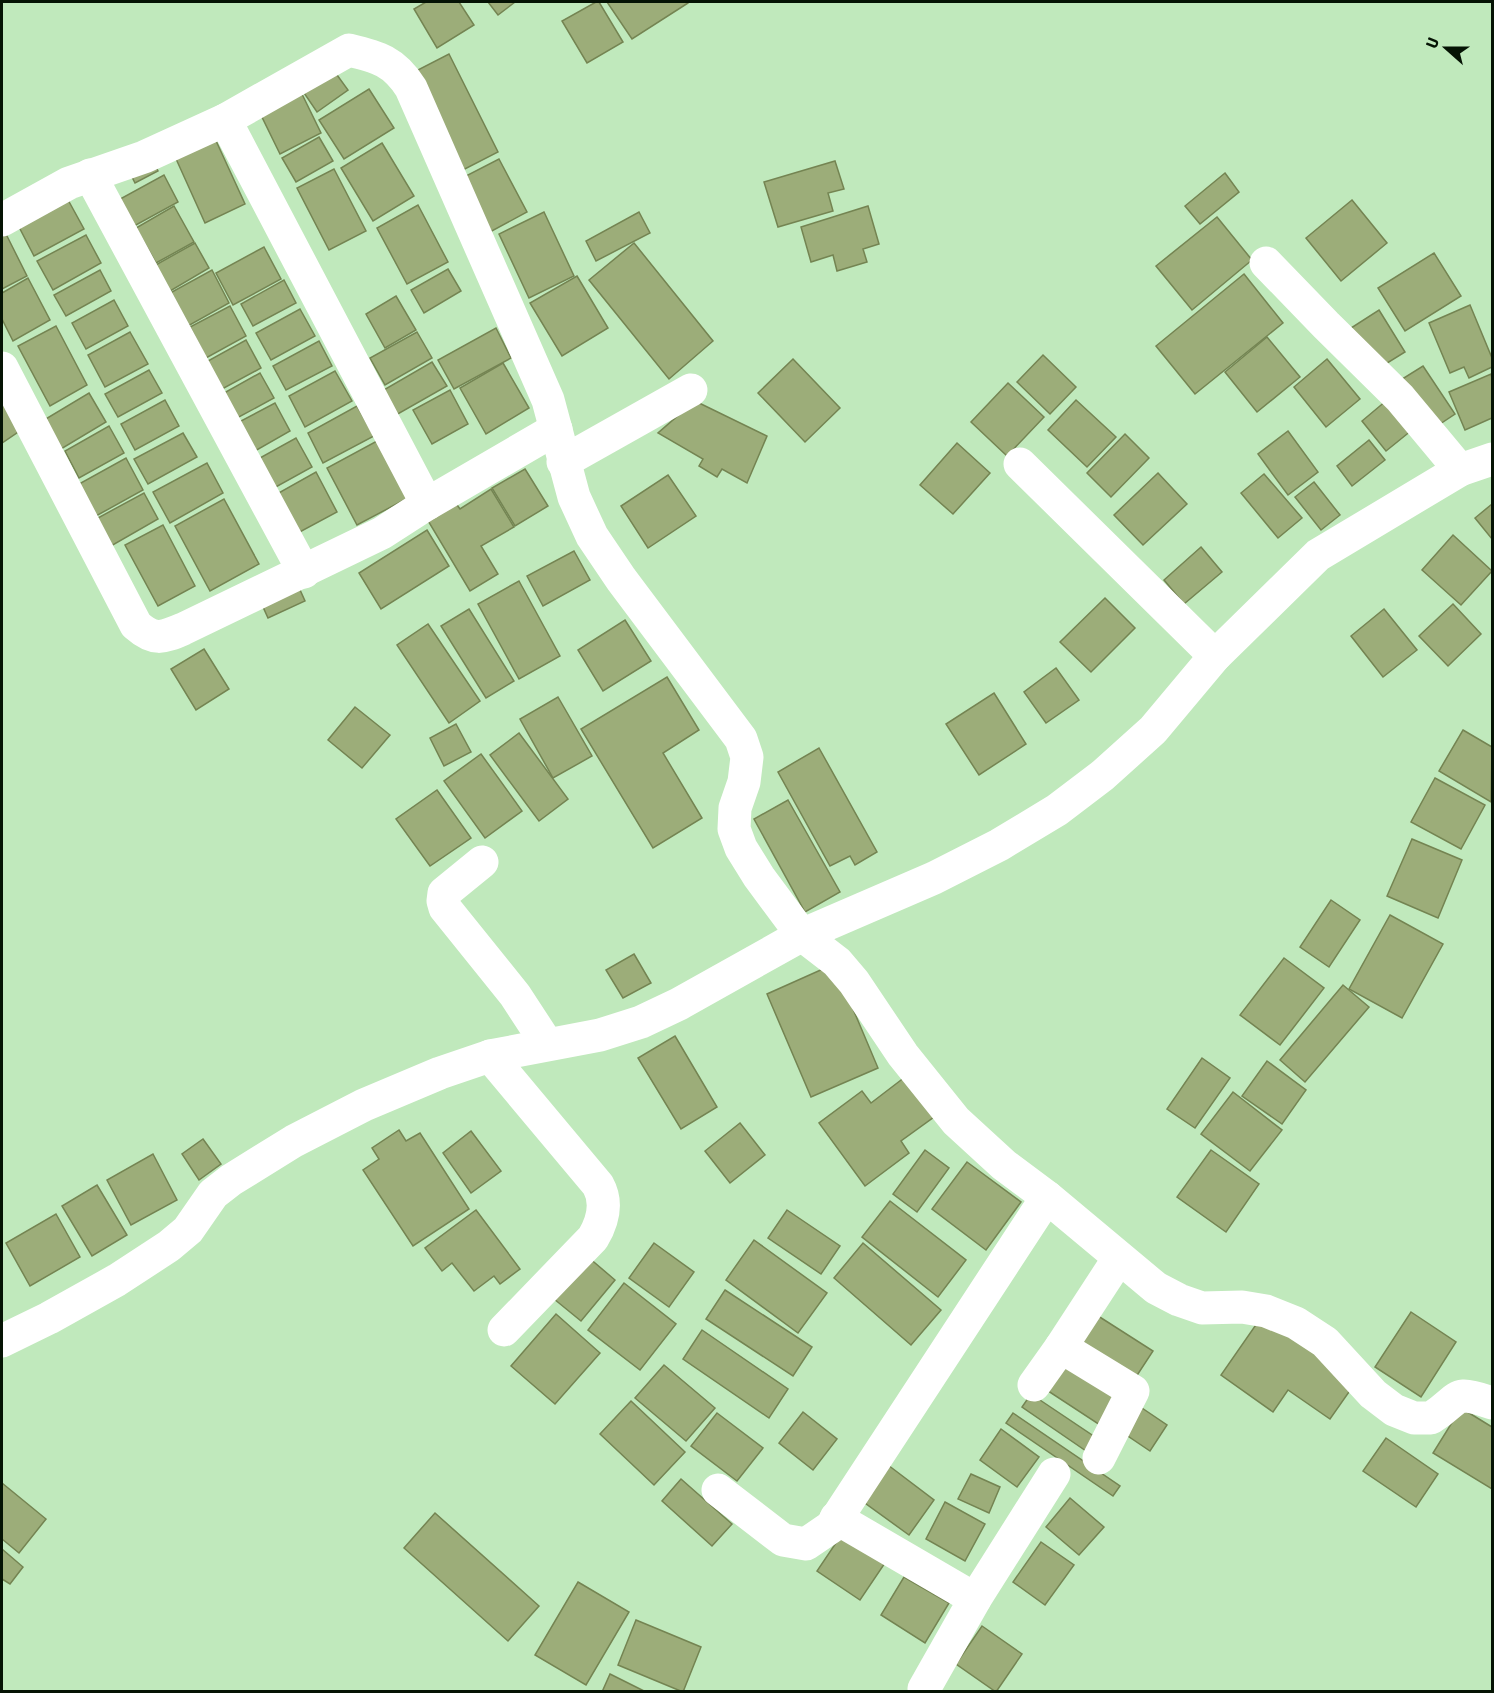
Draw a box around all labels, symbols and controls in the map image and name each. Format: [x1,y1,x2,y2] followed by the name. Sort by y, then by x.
[1416,18,1476,78] north arrow
[1422,35,1442,50] text: U

